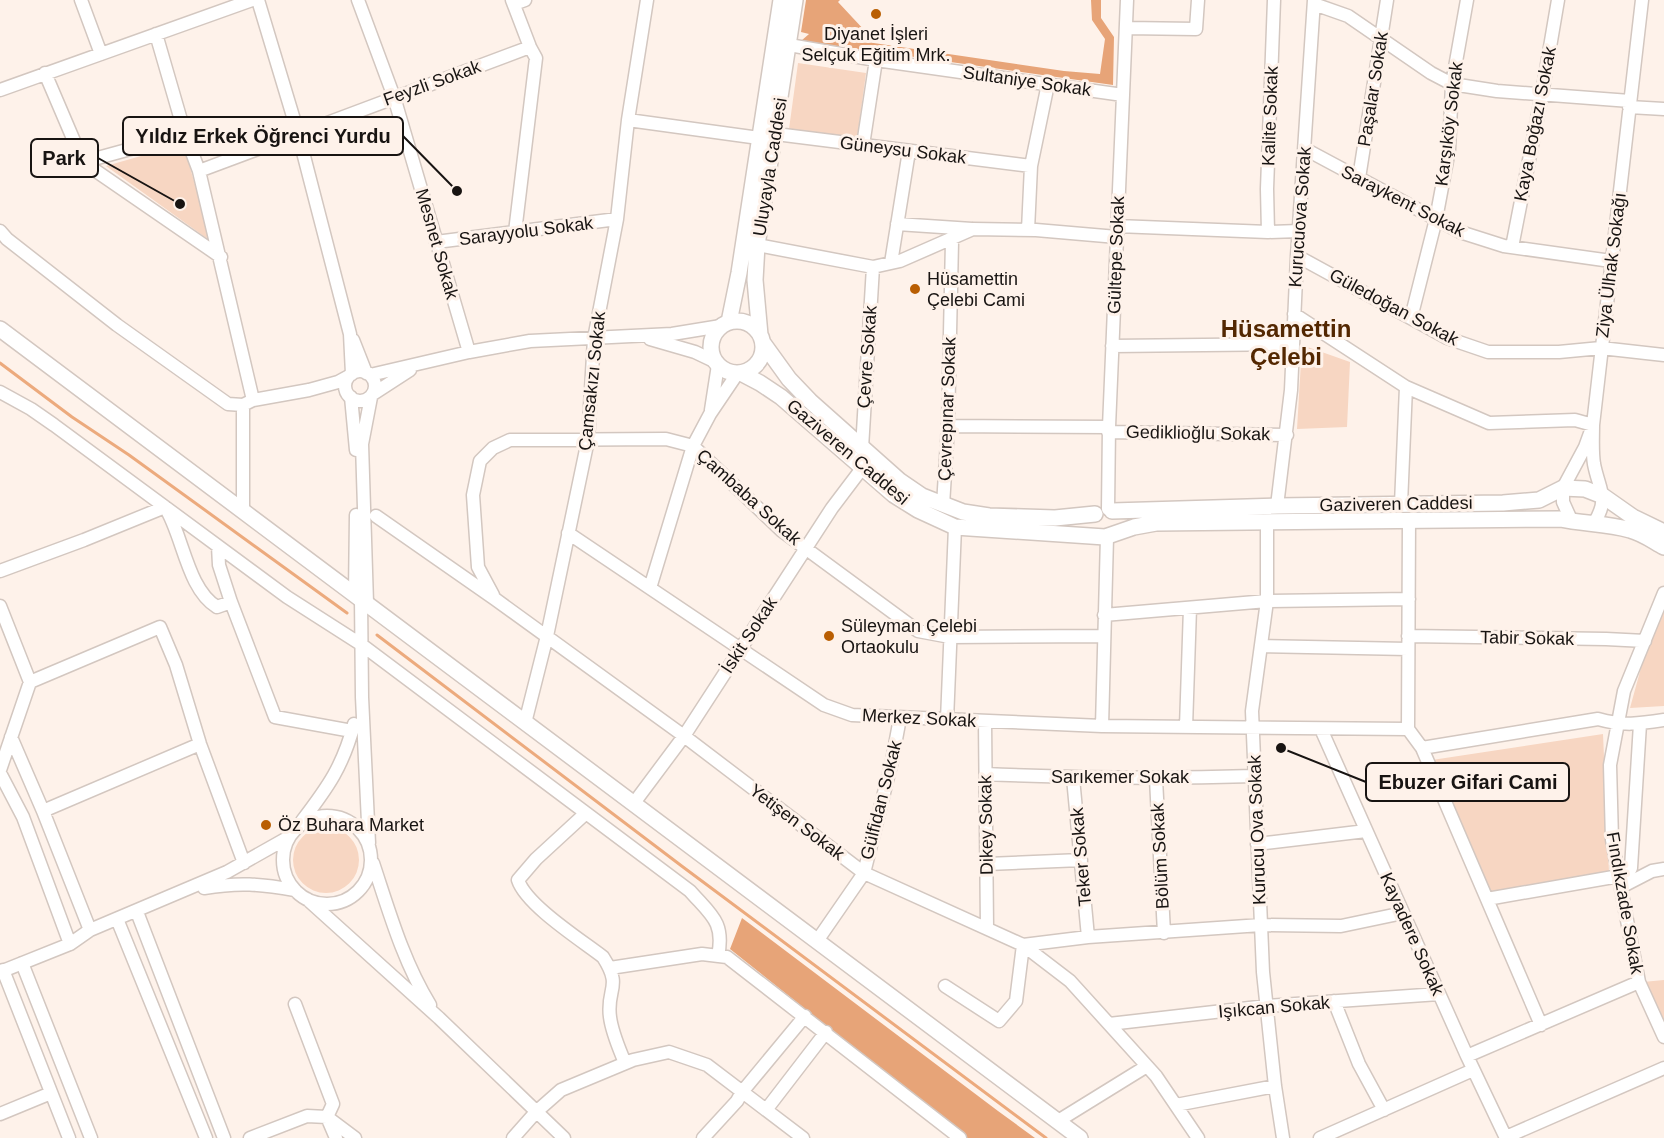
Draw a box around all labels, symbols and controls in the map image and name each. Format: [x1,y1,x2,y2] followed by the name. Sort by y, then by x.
[869,7,883,21] marker: Diyanet İşleri Selçuk Eğitim Mrk.
[801,24,951,65] place label: Diyanet İşleri Selçuk Eğitim Mrk.
[1354,29,1392,148] street label: Paşalar Sokak
[1510,44,1560,203] street label: Kaya Boğazı Sokak
[381,56,484,110] street label: Feyzli Sokak
[1431,60,1467,187] street label: Karşıköy Sokak
[962,62,1093,100] street label: Sultaniye Sokak
[1258,65,1282,166] street label: Kalite Sokak
[749,96,791,238] street label: Uluyayla Caddesi
[123,117,403,155] callout: Yıldız Erkek Öğrenci Yurdu
[135,125,391,147] text: Yıldız Erkek Öğrenci Yurdu
[839,132,968,168] street label: Güneysu Sokak
[31,139,98,177] callout: Park
[1285,145,1315,288] street label: Kurucuova Sokak
[42,147,87,169] text: Park
[1338,161,1469,241] street label: Saraykent Sokak
[412,186,463,303] street label: Mesnet Sokak
[1592,191,1630,339] street label: Ziya Ülhak Sokağı
[1104,195,1128,314] street label: Gültepe Sokak
[458,213,595,249] street label: Sarayyolu Sokak
[1326,265,1463,350] street label: Güledoğan Sokak
[927,269,1025,310] place label: Hüsamettin Çelebi Cami
[908,282,922,296] marker: Hüsamettin Çelebi Cami
[853,304,881,409] street label: Çevre Sokak
[575,309,609,452] street label: Çamsakızı Sokak
[1221,315,1351,370] district label: Hüsamettin Çelebi
[934,336,960,481] street label: Çevrepınar Sokak
[783,395,913,509] street label: Gaziveren Caddesi
[1126,422,1271,444] street label: Gediklioğlu Sokak
[693,445,806,550] street label: Çambaba Sokak
[1319,493,1473,515] street label: Gaziveren Caddesi
[717,592,782,677] street label: İskit Sokak
[841,616,977,657] place label: Süleyman Çelebi Ortaokulu
[1480,627,1575,649] street label: Tabir Sokak
[822,629,836,643] marker: Süleyman Çelebi Ortaokulu
[862,705,977,731] street label: Merkez Sokak
[857,737,906,862] street label: Gülfidan Sokak
[1244,754,1270,905] street label: Kurucu Ova Sokak
[1366,763,1569,801] callout: Ebuzer Gifari Cami
[1051,767,1190,787] street label: Sarıkemer Sokak
[1379,771,1557,793] text: Ebuzer Gifari Cami
[975,774,997,875] street label: Dikey Sokak
[746,780,849,865] street label: Yetişen Sokak
[1147,802,1173,909] street label: Bölüm Sokak
[1067,806,1095,907] street label: Teker Sokak
[278,815,424,835] place label: Öz Buhara Market
[259,818,273,832] marker: Öz Buhara Market
[1603,830,1648,977] street label: Fındıkzade Sokak
[1376,870,1448,999] street label: Kayadere Sokak
[1217,992,1332,1022] street label: Işıkcan Sokak

